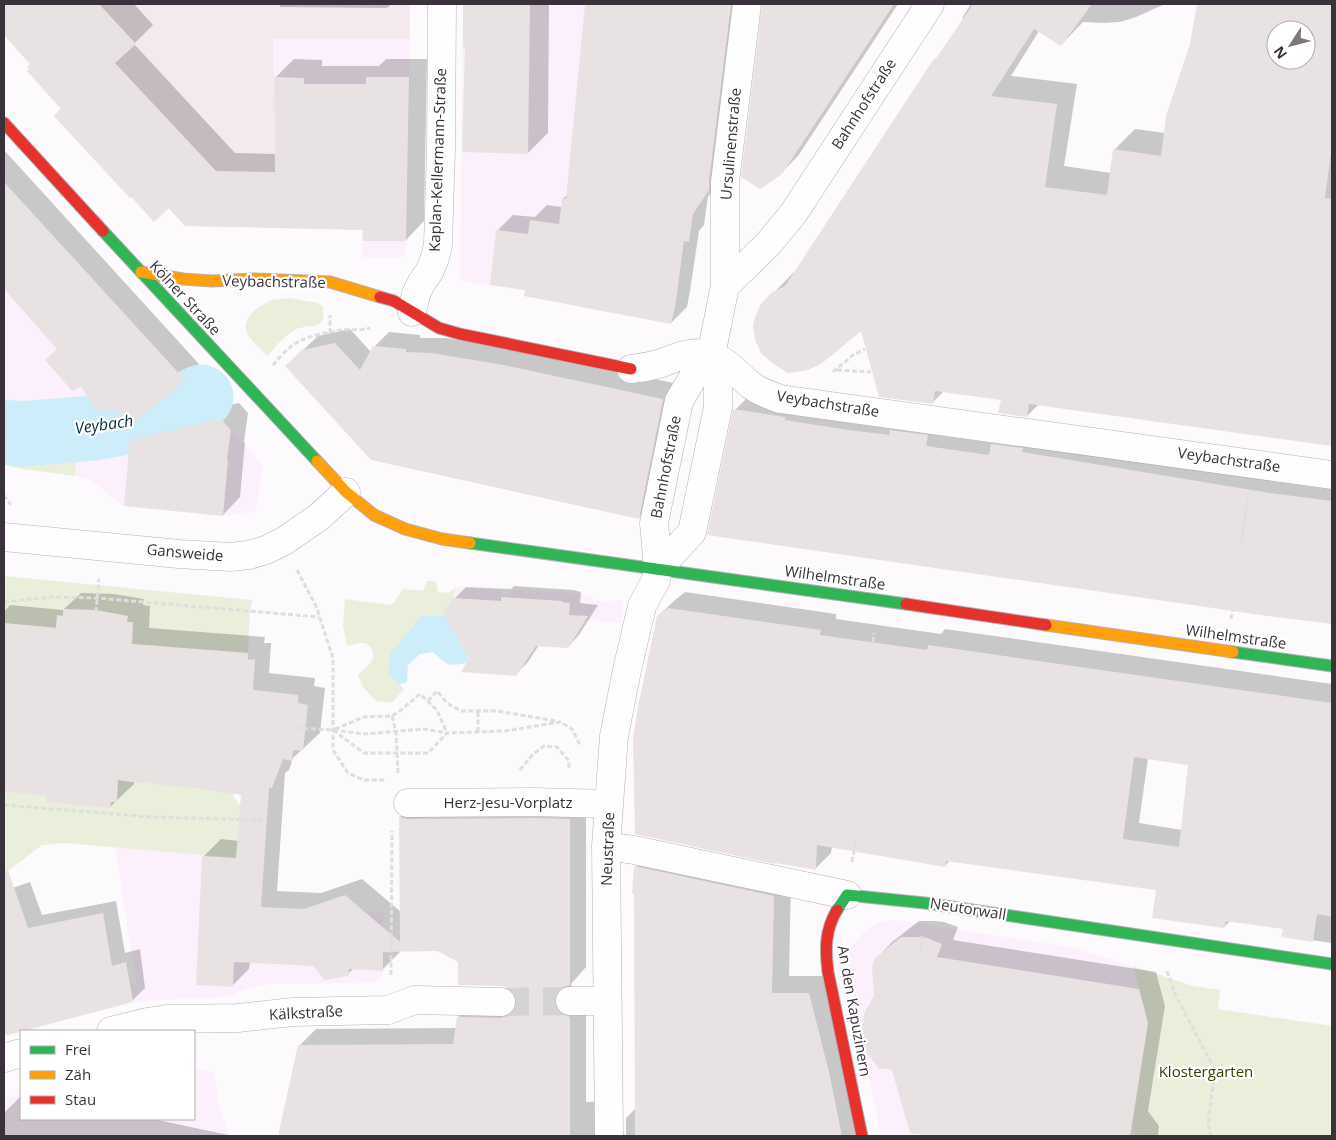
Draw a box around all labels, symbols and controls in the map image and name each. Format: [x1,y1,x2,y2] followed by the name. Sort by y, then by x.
[1266,20,1316,70] north arrow
[1269,43,1291,63] text: N
[826,54,900,153] street label: Bahnhofstraße
[424,68,450,252] street label: Kaplan-Kellermann-Straße
[715,87,745,201] street label: Ursulinenstraße
[146,256,226,339] street label: Kölner Straße
[222,270,326,292] street label: Veybachstraße
[775,385,881,421] street label: Veybachstraße
[73,409,135,439] water label: Veybach
[645,414,685,520] street label: Bahnhofstraße
[1177,442,1282,476] street label: Veybachstraße
[146,539,224,565] street label: Gansweide
[784,560,887,594] street label: Wilhelmstraße
[1185,619,1288,653] street label: Wilhelmstraße
[444,792,572,812] street label: Herz-Jesu-Vorplatz
[596,812,618,886] street label: Neustraße
[929,892,1008,924] street label: Neutorwall
[834,944,876,1078] street label: An den Kapuzinern
[269,1000,343,1024] street label: Kälkstraße
[20,1030,195,1120] legend
[65,1039,91,1059] text: Frei
[1159,1061,1253,1081] park label: Klostergarten
[65,1064,91,1084] text: Zäh
[65,1089,96,1109] text: Stau

